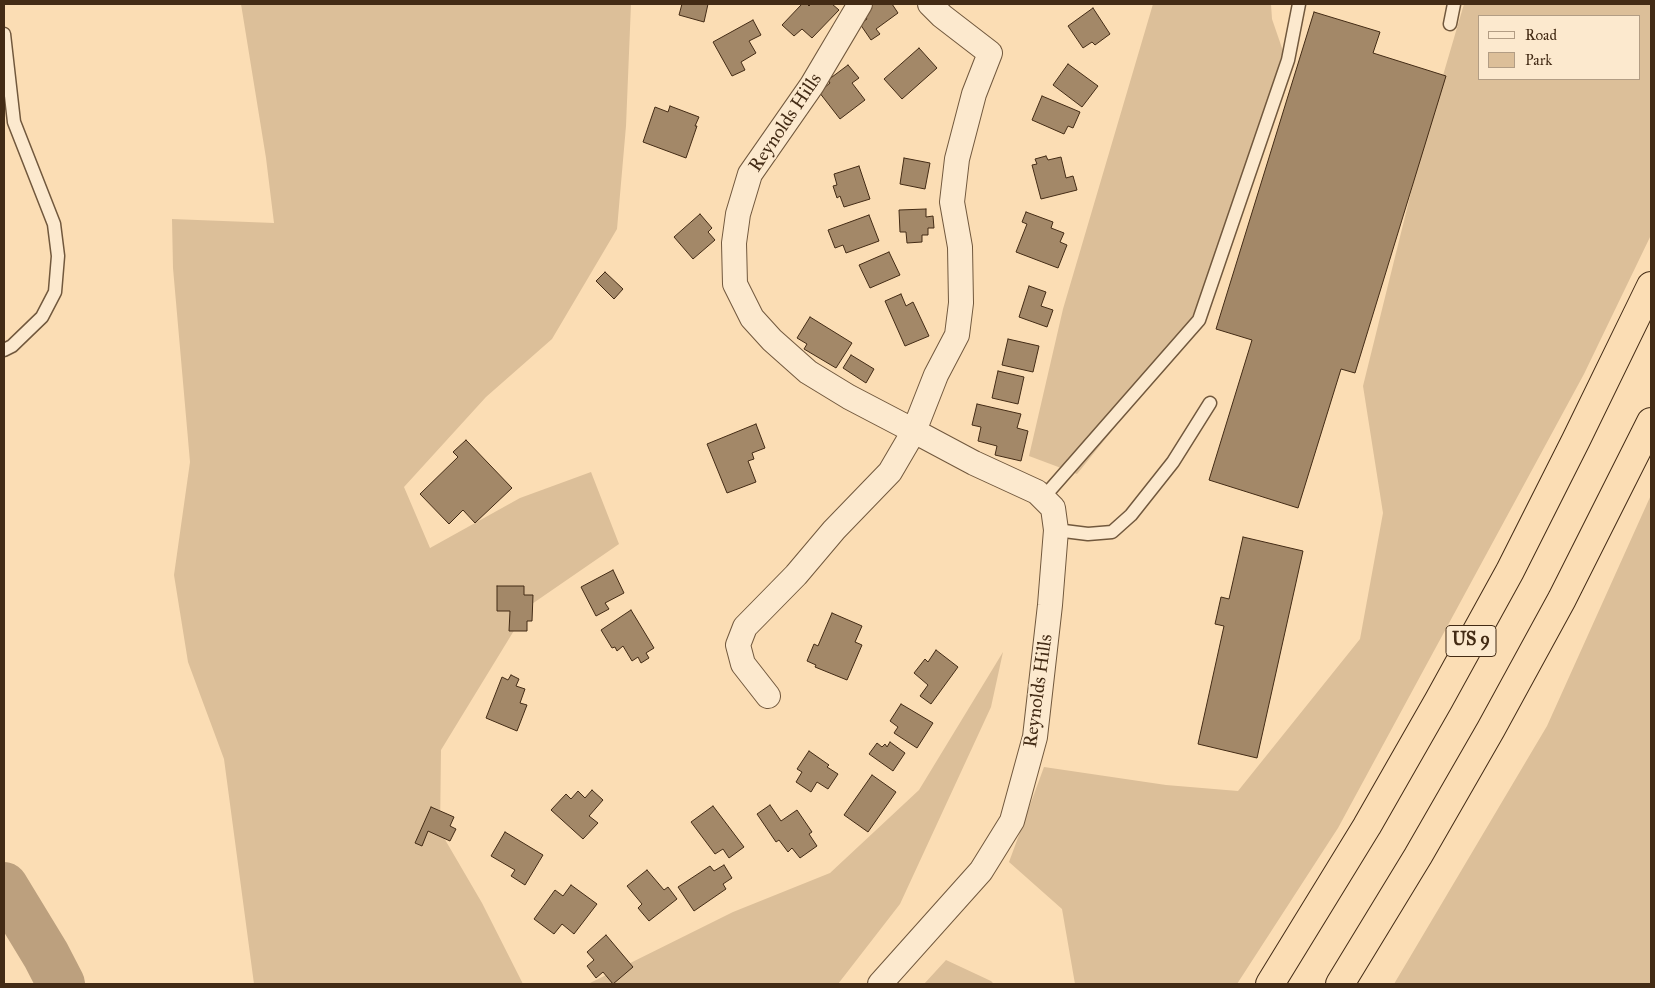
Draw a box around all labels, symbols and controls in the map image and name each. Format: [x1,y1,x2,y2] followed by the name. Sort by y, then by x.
[1478,15,1640,80] legend
[1525,26,1557,44] text: Road
[1525,51,1552,69] text: Park
[745,69,827,177] street label: Reynolds Hills
[1446,626,1496,656] road number: US 9
[1020,633,1058,749] street label: Reynolds Hills

